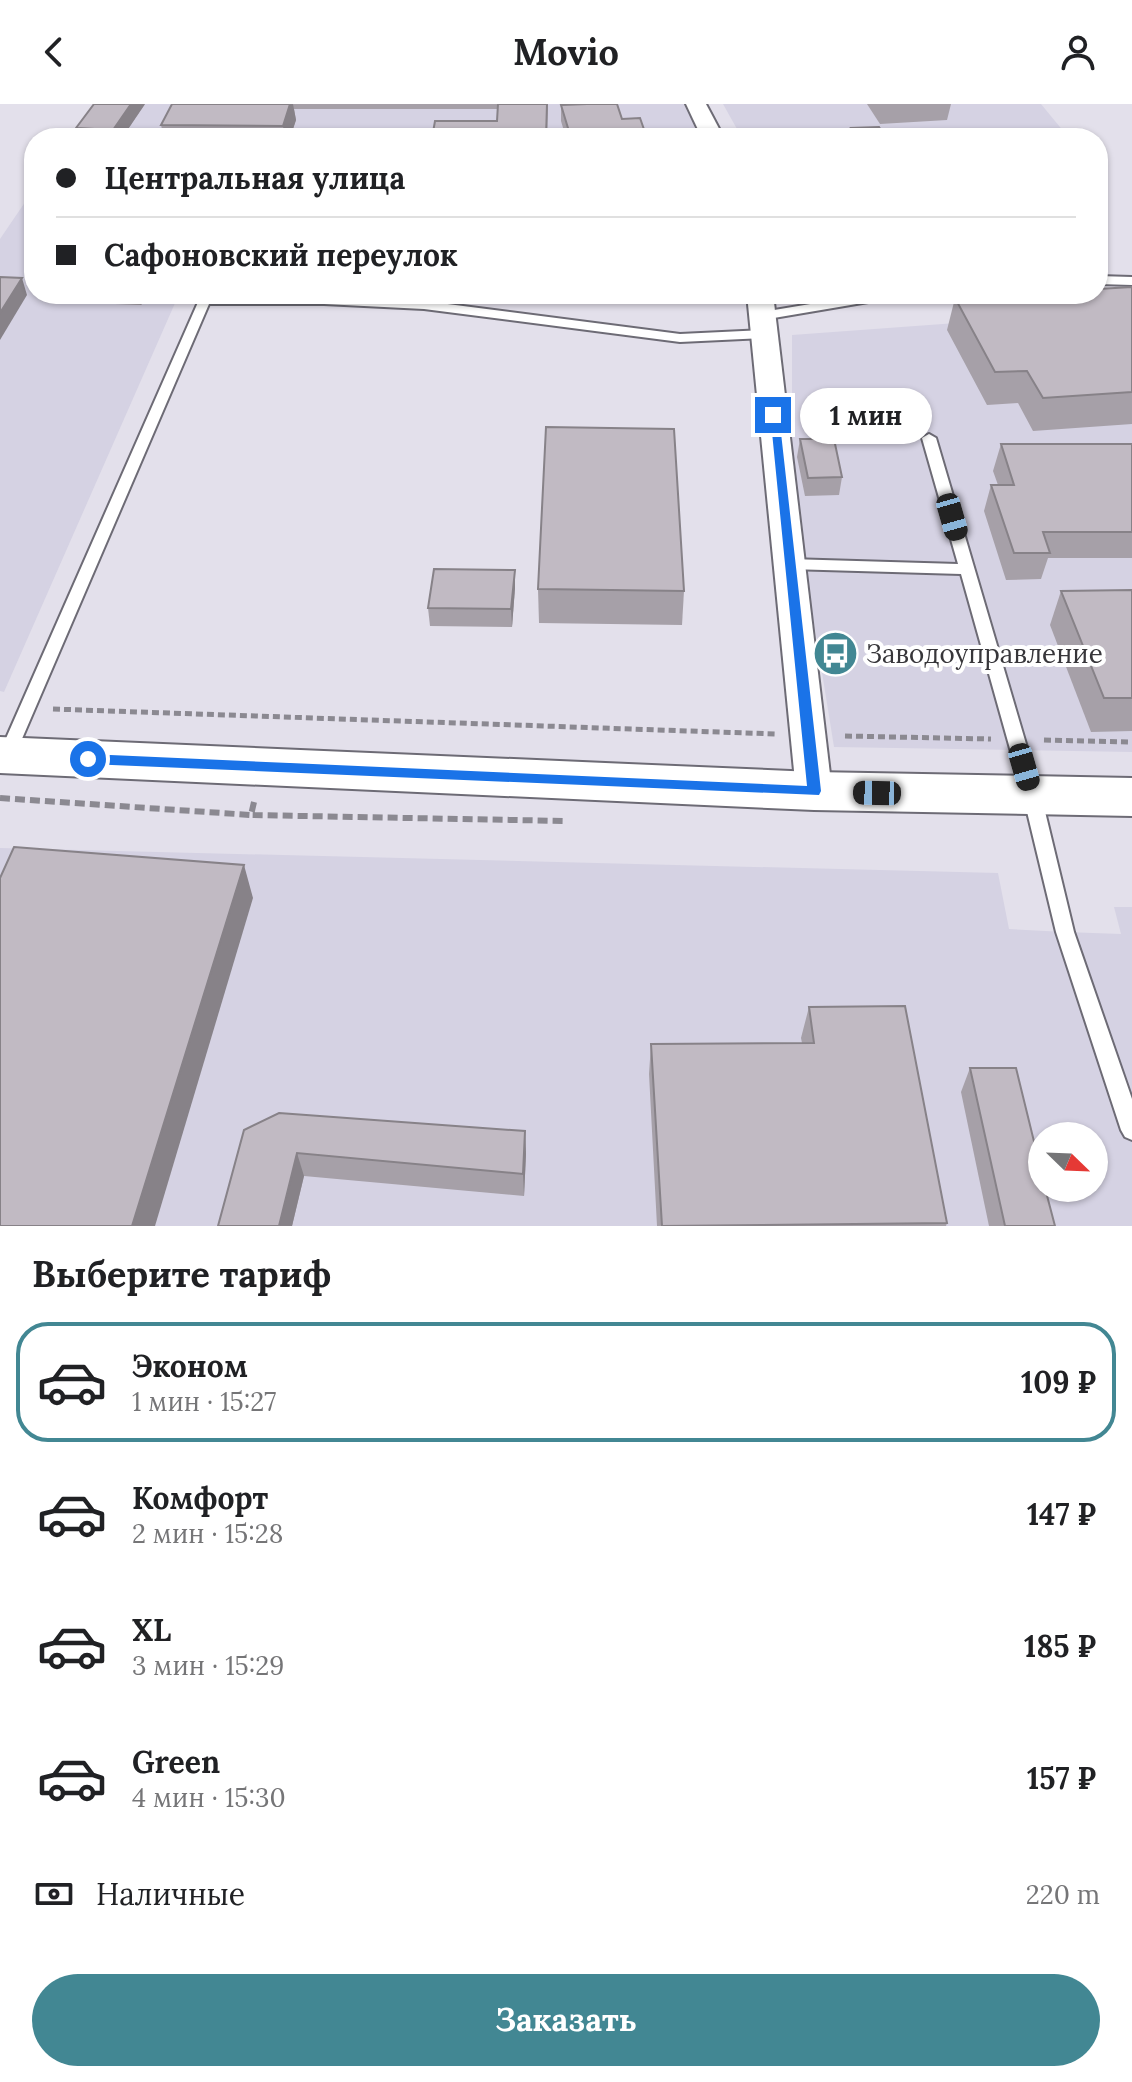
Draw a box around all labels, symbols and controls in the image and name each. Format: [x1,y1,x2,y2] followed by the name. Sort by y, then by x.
[513,29,619,75] text: Movio
[32,30,76,74] icon: back
[1056,30,1100,74] icon: person
[104,159,405,197] text: Центральная улица
[104,236,458,274] text: Сафоновский переулок
[801,387,933,443] callout: 1 мин
[755,397,791,433] route end
[830,399,902,432] text: 1 мин
[934,491,970,543] car
[811,630,859,678] bus stop icon: Заводоуправление
[866,637,1103,670] place label: Заводоуправление
[70,741,106,777] route start
[1006,741,1042,793] car
[853,781,901,805] car
[1028,1122,1108,1202] north arrow
[1028,1122,1108,1202] map controls
[32,1251,331,1297] text: Выберите тариф
[36,1346,108,1418] icon: car
[132,1347,248,1385] text: Эконом
[1021,1363,1096,1401] text: 109 ₽
[132,1385,276,1418] text: 1 мин · 15:27
[36,1478,108,1550] icon: car
[132,1479,268,1517] text: Комфорт
[1027,1495,1096,1533] text: 147 ₽
[132,1517,283,1550] text: 2 мин · 15:28
[36,1610,108,1682] icon: car
[132,1611,171,1649] text: XL
[1024,1627,1096,1665] text: 185 ₽
[132,1649,284,1682] text: 3 мин · 15:29
[36,1742,108,1814] icon: car
[132,1743,220,1781] text: Green
[1027,1759,1096,1797] text: 157 ₽
[132,1781,286,1814] text: 4 мин · 15:30
[32,1872,76,1916] icon: cash
[96,1875,245,1913] text: Наличные
[1026,1878,1100,1911] text: 220 m
[32,1974,1100,2066] button: Заказать

